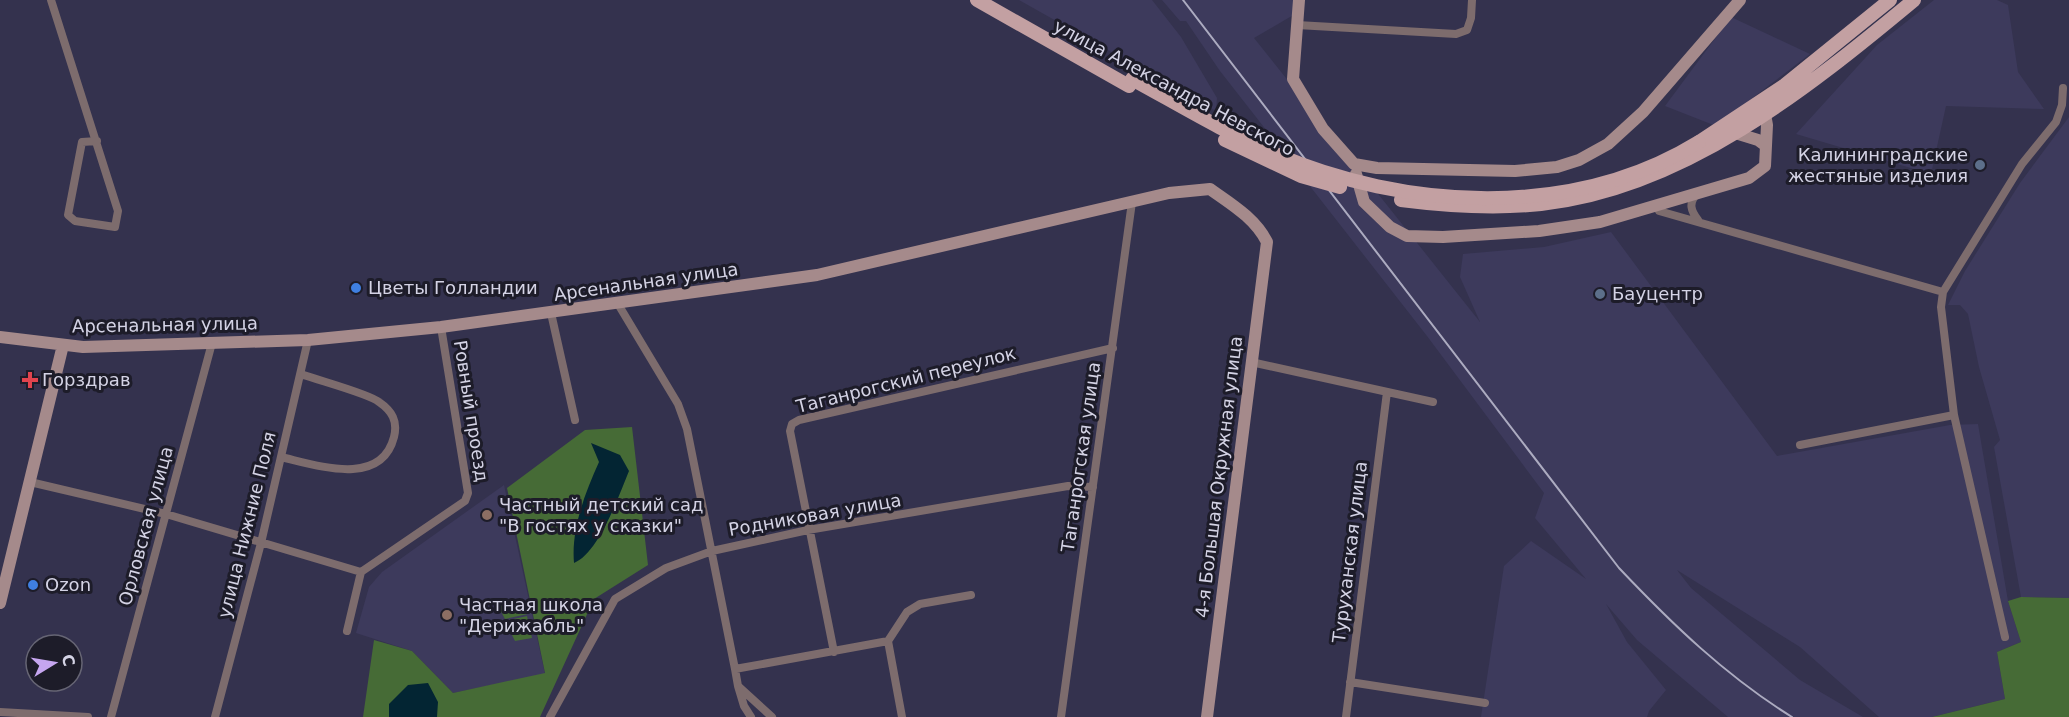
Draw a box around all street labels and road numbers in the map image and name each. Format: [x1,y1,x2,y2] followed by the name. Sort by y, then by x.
[1050,15,1298,160] street label: улица Александра Невского
[552,258,740,305] street label: Арсенальная улица
[72,312,258,337] street label: Арсенальная улица
[1191,335,1246,619] street label: 4-я Большая Окружная улица
[450,339,493,483] street label: Ровный проезд
[793,342,1018,417] street label: Таганрогский переулок
[1057,361,1104,554] street label: Таганрогская улица
[213,429,280,620] street label: улица Нижние Поля
[114,444,177,608] street label: Орловская улица
[1328,460,1371,645] street label: Туруханская улица
[727,489,903,540] street label: Родниковая улица

